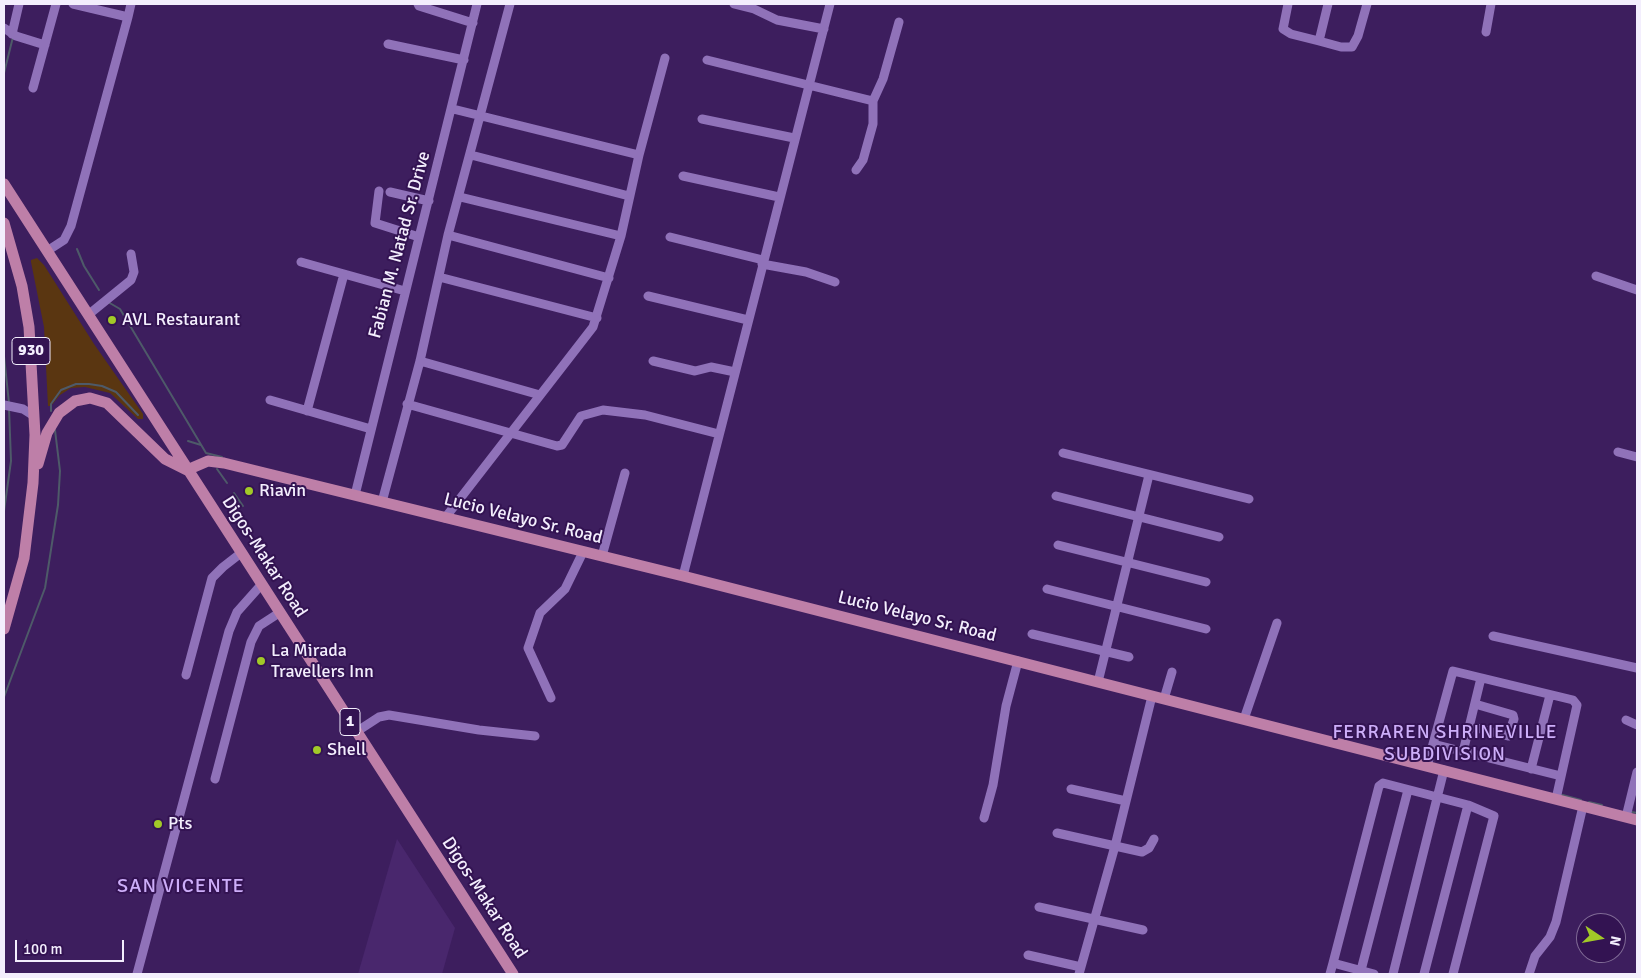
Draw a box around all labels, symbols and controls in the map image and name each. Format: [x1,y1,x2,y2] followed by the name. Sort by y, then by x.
[365,149,435,341] street label: Fabian M. Natad Sr. Drive
[122,309,240,331] place label: AVL Restaurant
[106,314,118,326] marker: AVL Restaurant
[12,338,50,364] road number: 930
[259,480,306,502] place label: Riavin
[243,485,255,497] marker: Riavin
[442,489,604,549] street label: Lucio Velayo Sr. Road
[217,492,311,622] street label: Digos-Makar Road
[836,587,998,647] street label: Lucio Velayo Sr. Road
[271,640,374,682] place label: La Mirada Travellers Inn
[255,655,267,667] marker: La Mirada Travellers Inn
[340,709,360,736] road number: 1
[1330,722,1560,766] district label: FERRAREN SHRINEVILLE SUBDIVISION
[327,739,366,761] place label: Shell
[311,744,323,756] marker: Shell
[168,813,192,835] place label: Pts
[152,818,164,830] marker: Pts
[437,833,531,963] street label: Digos-Makar Road
[116,875,246,899] district label: SAN VICENTE
[1576,913,1626,963] north arrow
[18,930,126,962] scale bar
[1606,934,1625,948] text: N
[23,940,63,958] text: 100 m

